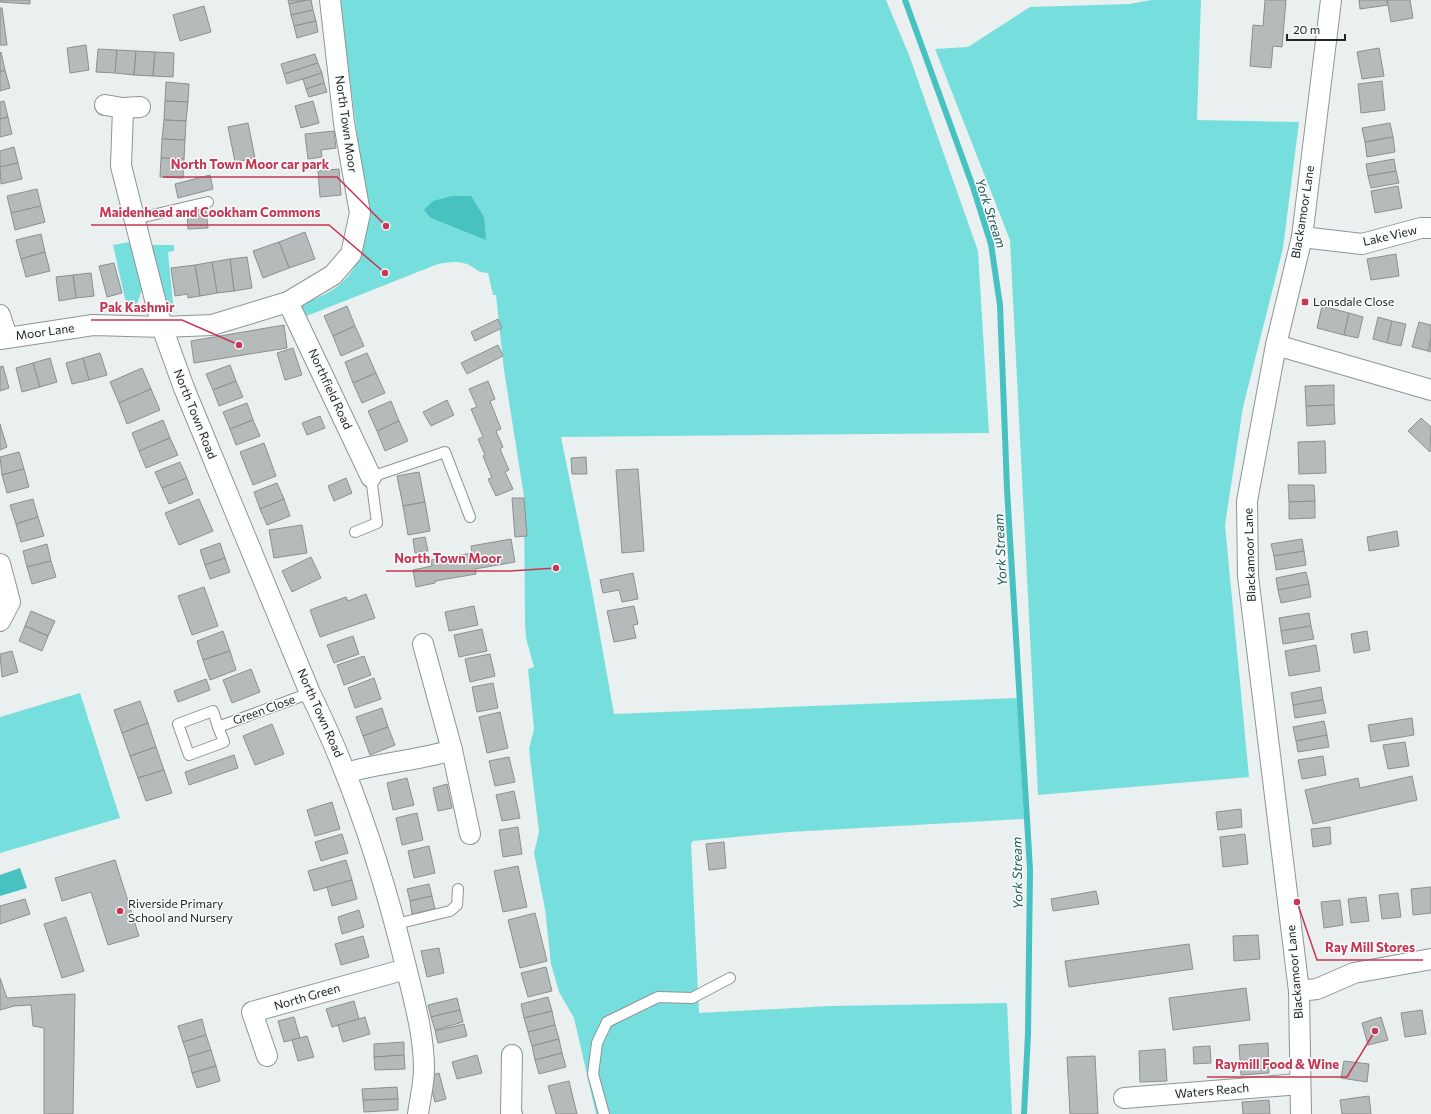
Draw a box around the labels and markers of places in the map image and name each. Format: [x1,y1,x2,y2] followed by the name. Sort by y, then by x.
[163,152,337,177] callout: North Town Moor car park
[91,200,329,225] callout: Maidenhead and Cookham Commons
[1313,294,1394,308] place label: Lonsdale Close
[91,295,182,320] callout: Pak Kashmir
[1300,297,1310,307] marker: Lonsdale Close
[386,546,510,571] callout: North Town Moor
[128,896,233,924] place label: Riverside Primary School and Nursery
[115,906,125,916] marker: Riverside Primary School and Nursery
[1317,935,1423,960] callout: Ray Mill Stores
[1207,1052,1347,1077] callout: Raymill Food & Wine

